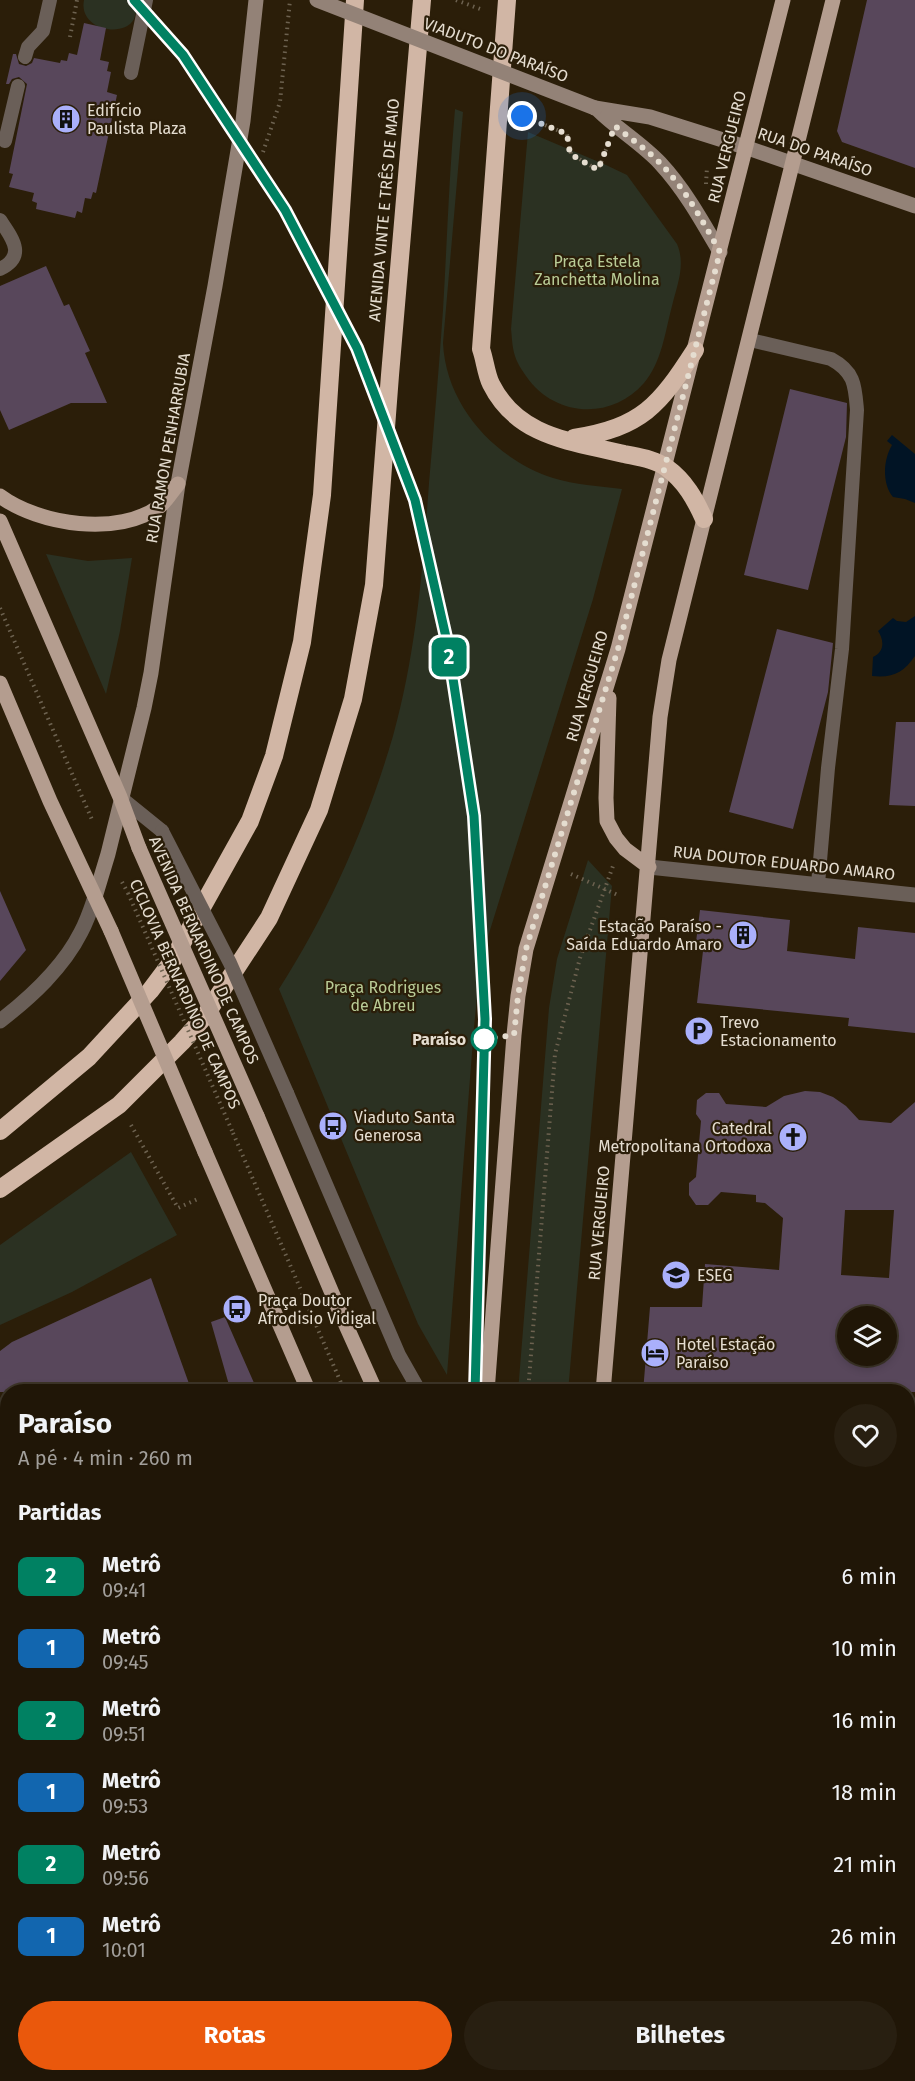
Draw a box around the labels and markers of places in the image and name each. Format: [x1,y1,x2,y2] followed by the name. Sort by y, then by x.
[87,101,187,138] place label: Edifício Paulista Plaza
[50,103,82,135] building icon: Edifício Paulista Plaza
[566,917,722,954] place label: Estação Paraíso - Saída Eduardo Amaro
[727,919,759,951] building icon: Estação Paraíso - Saída Eduardo Amaro
[720,1013,837,1050] place label: Trevo Estacionamento
[683,1015,715,1047] parking icon: Trevo Estacionamento
[471,1026,497,1052] marker: Paraíso
[412,1030,466,1049] place label: Paraíso
[354,1108,455,1145] place label: Viaduto Santa Generosa
[317,1110,349,1142] bus stop icon: Viaduto Santa Generosa
[598,1119,772,1156] place label: Catedral Metropolitana Ortodoxa
[777,1121,809,1153] church icon: Catedral Metropolitana Ortodoxa
[660,1259,692,1291] school or university icon: ESEG
[697,1266,733,1285] place label: ESEG
[258,1291,376,1328] place label: Praça Doutor Afrodisio Vidigal
[221,1293,253,1325] bus stop icon: Praça Doutor Afrodisio Vidigal
[676,1335,775,1372] place label: Hotel Estação Paraíso
[639,1337,671,1369] hotel icon: Hotel Estação Paraíso

